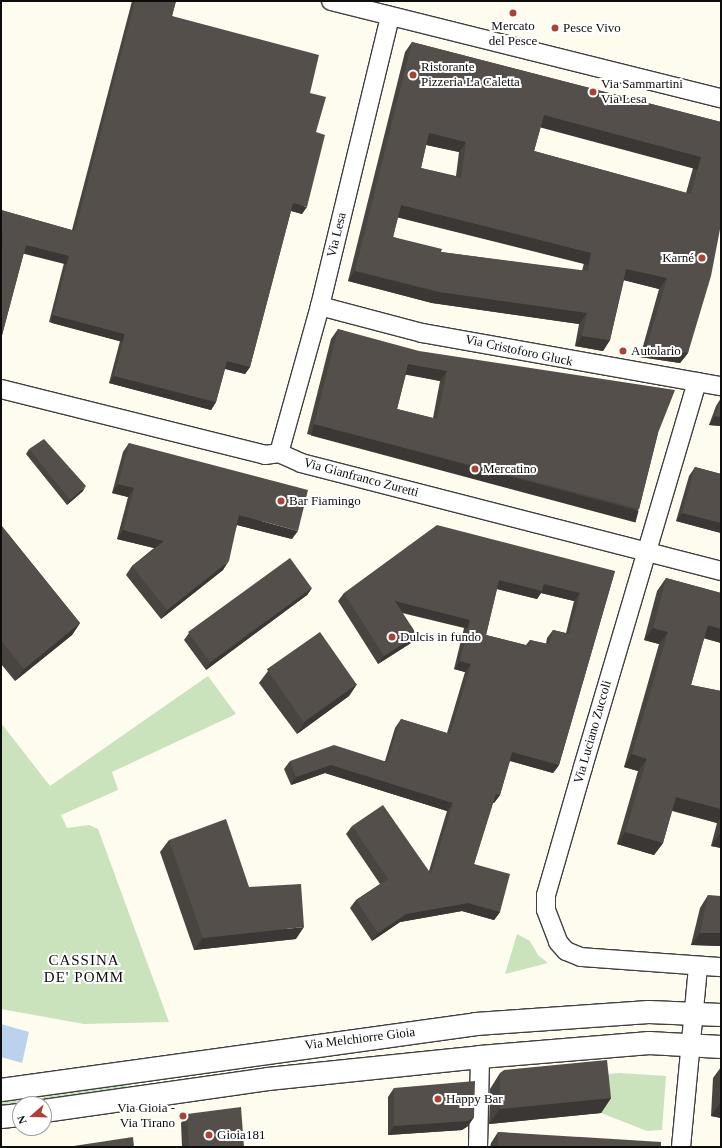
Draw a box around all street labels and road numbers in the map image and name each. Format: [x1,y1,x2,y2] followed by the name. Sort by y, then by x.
[324,211,350,259] street label: Via Lesa
[464,332,574,370] street label: Via Cristoforo Gluck
[302,455,420,501] street label: Via Gianfranco Zuretti
[571,679,615,785] street label: Via Luciano Zuccoli
[304,1024,416,1054] street label: Via Melchiorre Gioia

